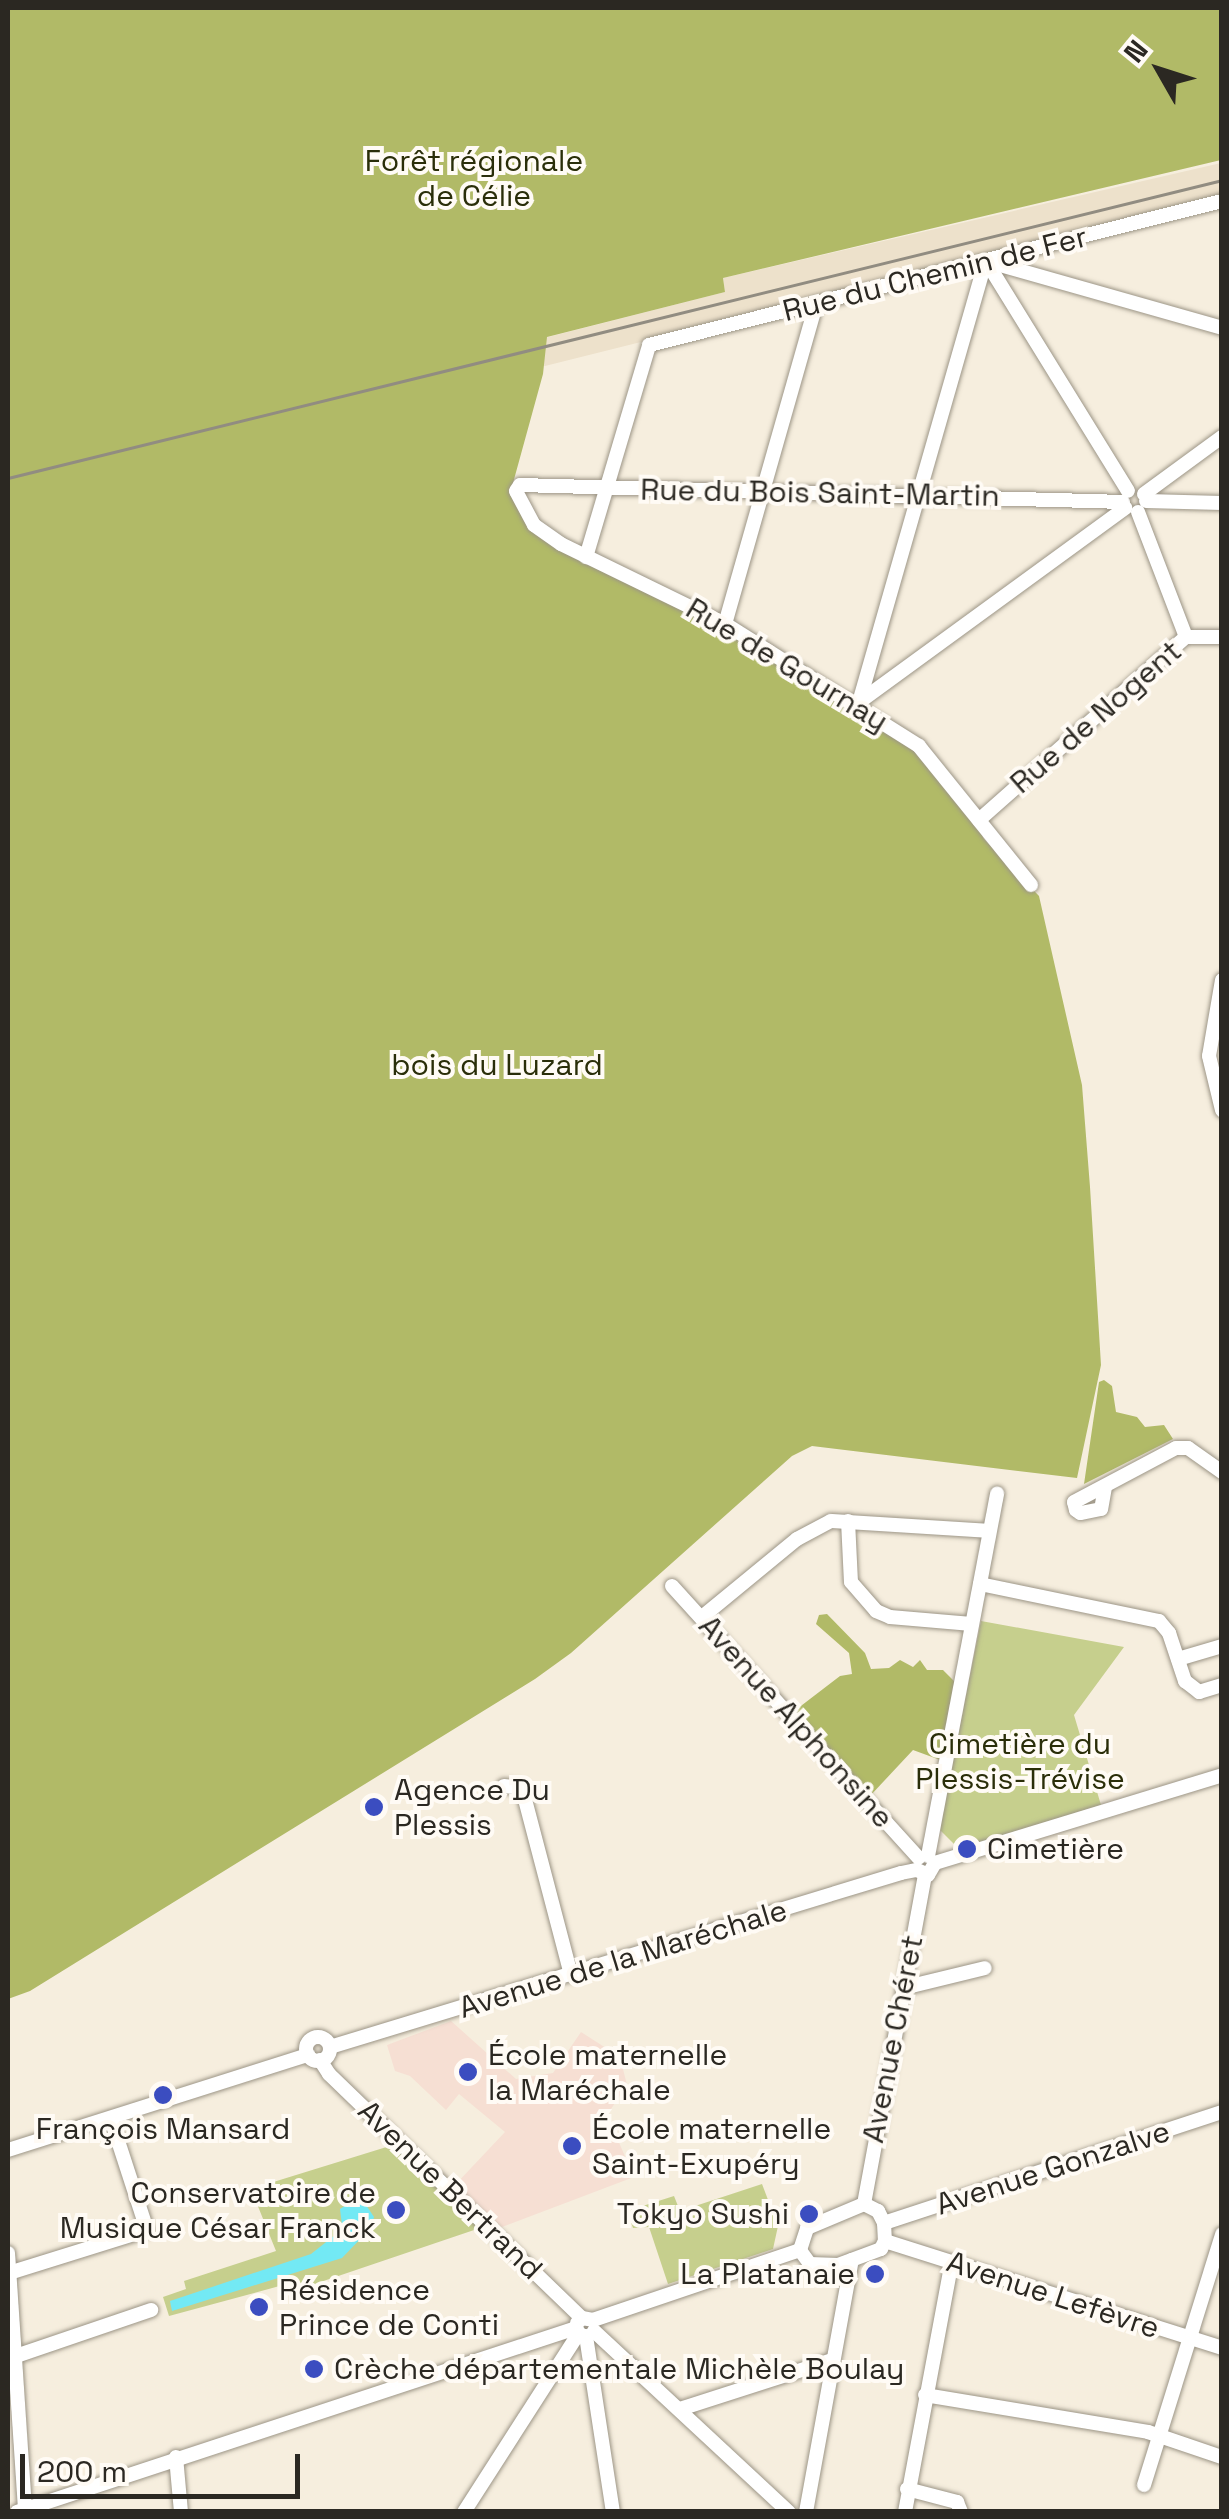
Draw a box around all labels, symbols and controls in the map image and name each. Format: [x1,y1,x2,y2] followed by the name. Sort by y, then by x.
[1109,20,1209,120] north arrow
[1116,33,1156,70] text: N
[365,143,583,214] park label: Forêt régionale de Célie
[779,219,1091,329] street label: Rue du Chemin de Fer
[640,472,1000,514] street label: Rue du Bois Saint-Martin
[680,591,894,739] street label: Rue de Gournay
[1003,633,1189,801] street label: Rue de Nogent
[391,1047,603,1083] park label: bois du Luzard
[691,1608,901,1836] street label: Avenue Alphonsine
[915,1726,1125,1796] park label: Cimetière du Plessis-Trévise
[394,1772,550,1842] place label: Agence Du Plessis
[363,1796,385,1818] marker: Agence Du Plessis
[987,1831,1124,1867] place label: Cimetière
[956,1838,978,1860] marker: Cimetière
[455,1892,791,2026] street label: Avenue de la Maréchale
[855,1932,931,2146] street label: Avenue Chéret
[488,2037,727,2108] place label: École maternelle la Maréchale
[457,2061,479,2083] marker: École maternelle la Maréchale
[152,2084,174,2106] marker: François Mansard
[350,2093,550,2287] street label: Avenue Bertrand
[36,2111,290,2147] place label: François Mansard
[592,2111,831,2182] place label: École maternelle Saint-Exupéry
[931,2113,1175,2223] street label: Avenue Gonzalve
[561,2135,583,2157] marker: École maternelle Saint-Exupéry
[60,2175,376,2246] place label: Conservatoire de Musique César Franck
[617,2196,789,2232] place label: Tokyo Sushi
[385,2199,407,2221] marker: Conservatoire de Musique César Franck
[798,2203,820,2225] marker: Tokyo Sushi
[942,2244,1164,2346] street label: Avenue Lefèvre
[680,2256,855,2292] place label: La Platanaie
[864,2263,886,2285] marker: La Platanaie
[279,2272,499,2342] place label: Résidence Prince de Conti
[248,2296,270,2318] marker: Résidence Prince de Conti
[334,2351,904,2387] place label: Crèche départementale Michèle Boulay
[303,2358,325,2380] marker: Crèche départementale Michèle Boulay
[25,2434,305,2496] scale bar
[37,2452,127,2491] text: 200 m

